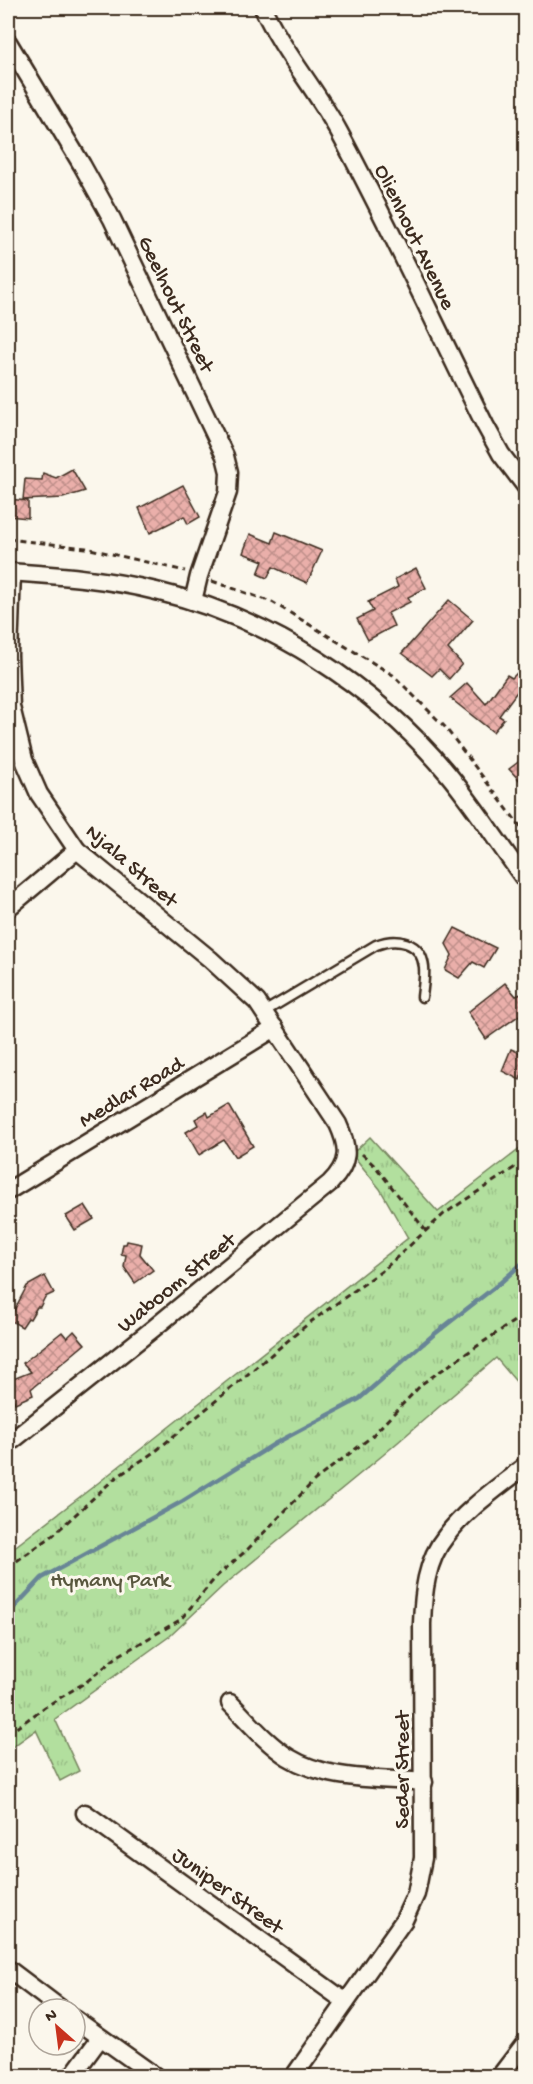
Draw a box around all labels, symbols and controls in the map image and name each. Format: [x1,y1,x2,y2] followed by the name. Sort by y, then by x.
[367,161,460,315] street label: Olienhout Avenue
[130,233,219,379] street label: Geelhout Street
[79,820,183,916] street label: Njala Street
[75,1051,191,1135] street label: Medlar Road
[113,1227,244,1340] street label: Waboom Street
[50,1569,172,1595] park label: Hymany Park
[391,1709,417,1829] street label: Seder Street
[166,1843,289,1942] street label: Juniper Street
[27,1997,87,2057] north arrow
[43,2006,61,2028] text: N

